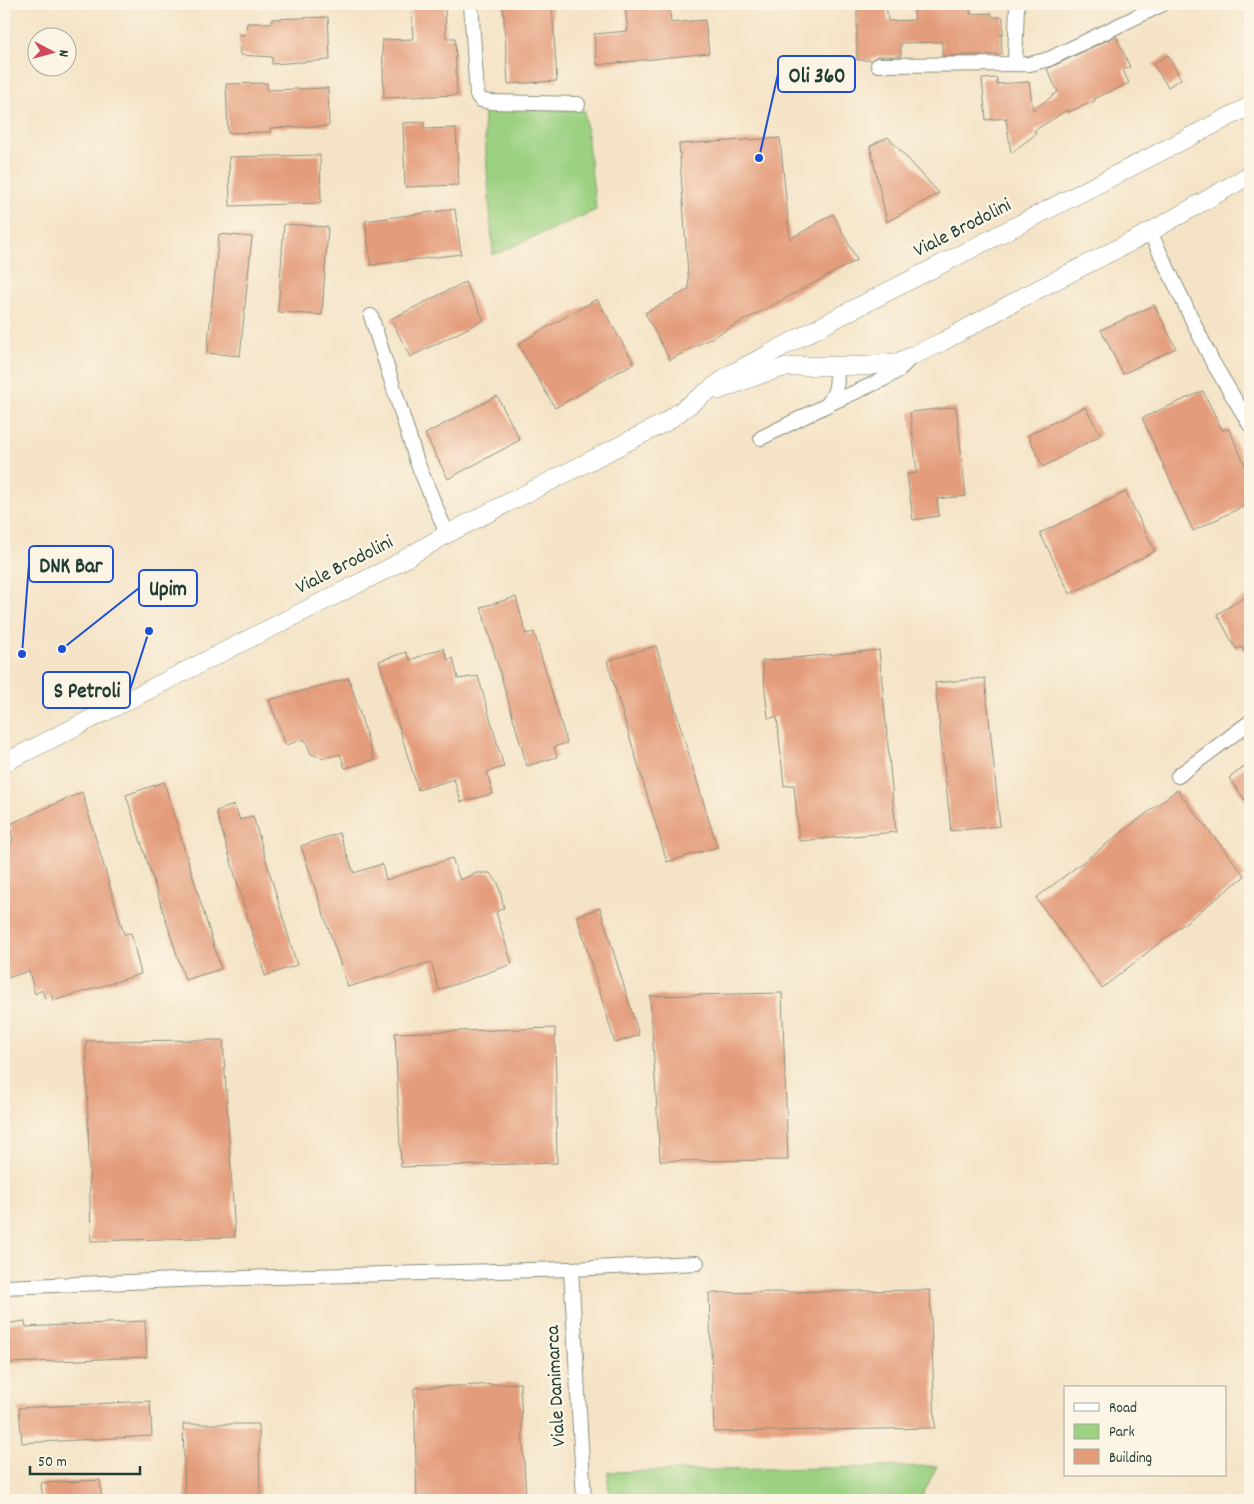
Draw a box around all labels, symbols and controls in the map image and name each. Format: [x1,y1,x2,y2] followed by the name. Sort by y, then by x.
[28,28,78,78] north arrow
[53,49,73,58] text: N
[778,56,855,92] callout: Oli 360
[789,63,845,93] text: Oli 360
[909,192,1017,266] street label: Viale Brodolini
[291,529,399,603] street label: Viale Brodolini
[29,546,113,582] callout: DNK Bar
[39,553,104,583] text: DNK Bar
[139,570,197,606] callout: Upim
[149,576,187,606] text: Upim
[43,672,130,708] callout: S Petroli
[54,678,120,708] text: S Petroli
[540,1324,574,1447] street label: Viale Danimarca
[1064,1386,1226,1476] legend
[1109,1398,1137,1420] text: Road
[1109,1422,1135,1444] text: Park
[30,1444,140,1476] scale bar
[1109,1448,1152,1470] text: Building
[38,1452,67,1474] text: 50 m

